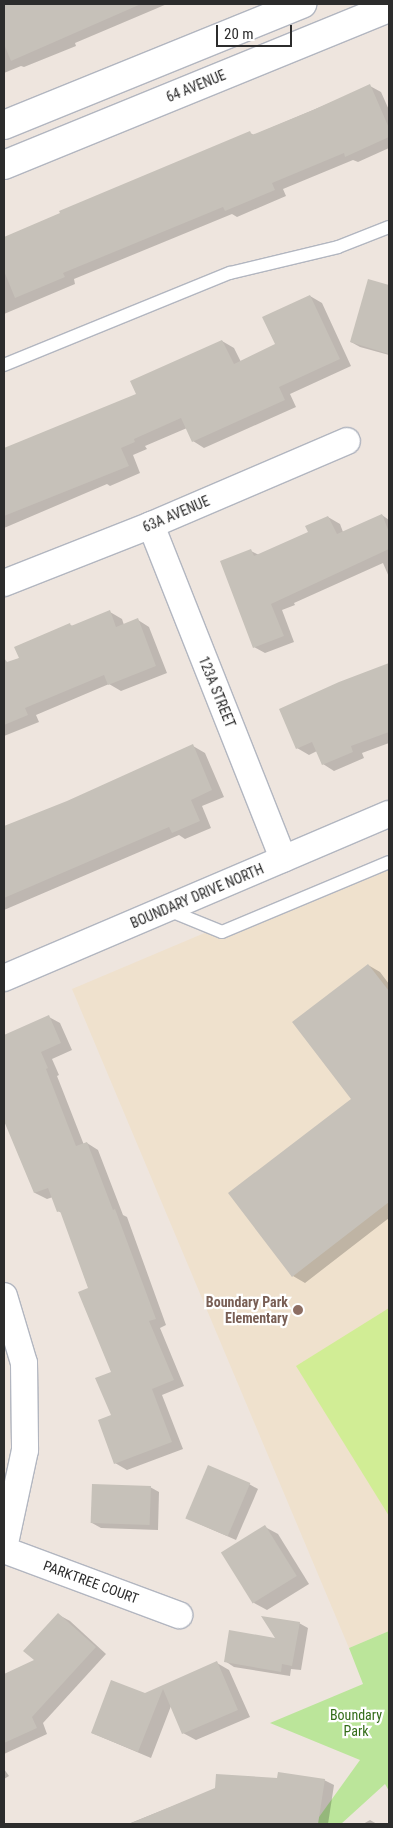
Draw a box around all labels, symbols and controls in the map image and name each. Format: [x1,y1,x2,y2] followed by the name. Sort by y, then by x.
[218,15,294,47] scale bar
[224,25,254,43] text: 20 m
[164,66,228,106] street label: 64 AVENUE
[140,492,212,536] street label: 63A AVENUE
[195,654,239,730] street label: 123A STREET
[128,860,266,932] street label: BOUNDARY DRIVE NORTH
[206,1294,288,1326] place label: Boundary Park Elementary
[292,1304,304,1316] marker: Boundary Park Elementary
[41,1557,141,1607] street label: PARKTREE COURT
[330,1707,382,1740] park label: Boundary Park

